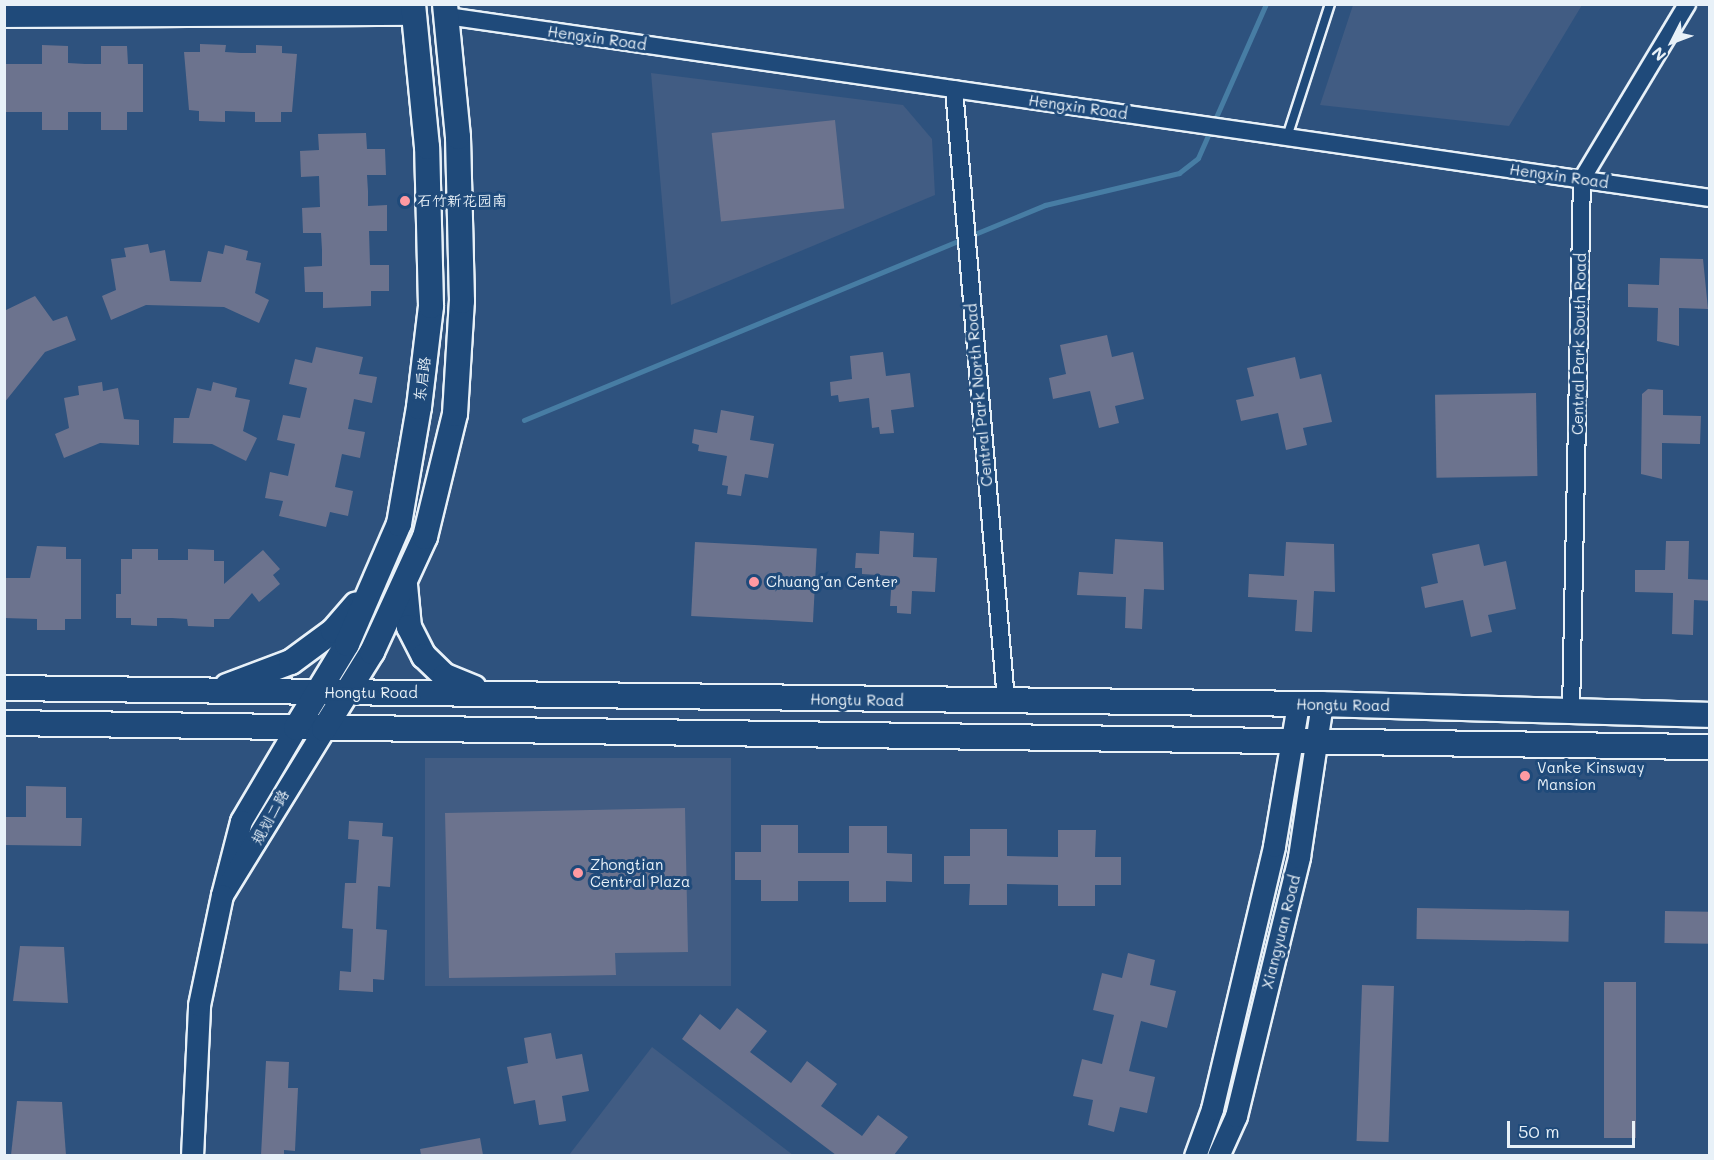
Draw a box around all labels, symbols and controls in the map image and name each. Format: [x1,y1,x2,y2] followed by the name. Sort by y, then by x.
[1642,12,1702,72] north arrow
[546,22,648,54] street label: Hengxin Road
[1646,43,1670,66] text: N
[1027,91,1129,123] street label: Hengxin Road
[1508,160,1610,192] street label: Hengxin Road
[417,192,507,210] place label: 石竹新花园南
[398,194,412,208] marker: 石竹新花园南
[1568,253,1590,435] street label: Central Park South Road
[962,303,996,487] street label: Central Park North Road
[410,356,434,402] street label: 东启路
[766,573,898,591] place label: Chuang’an Center
[747,575,761,589] marker: Chuang’an Center
[324,684,418,702] street label: Hongtu Road
[810,690,904,710] street label: Hongtu Road
[1296,695,1390,715] street label: Hongtu Road
[1537,758,1644,793] place label: Vanke Kinsway Mansion
[1518,769,1532,783] marker: Vanke Kinsway Mansion
[248,786,292,848] street label: 规划二路
[590,855,690,890] place label: Zhongtian Central Plaza
[571,866,585,880] marker: Zhongtian Central Plaza
[1258,873,1304,991] street label: Xiangyuan Road
[1510,1109,1638,1147] scale bar
[1518,1119,1560,1143] text: 50 m

